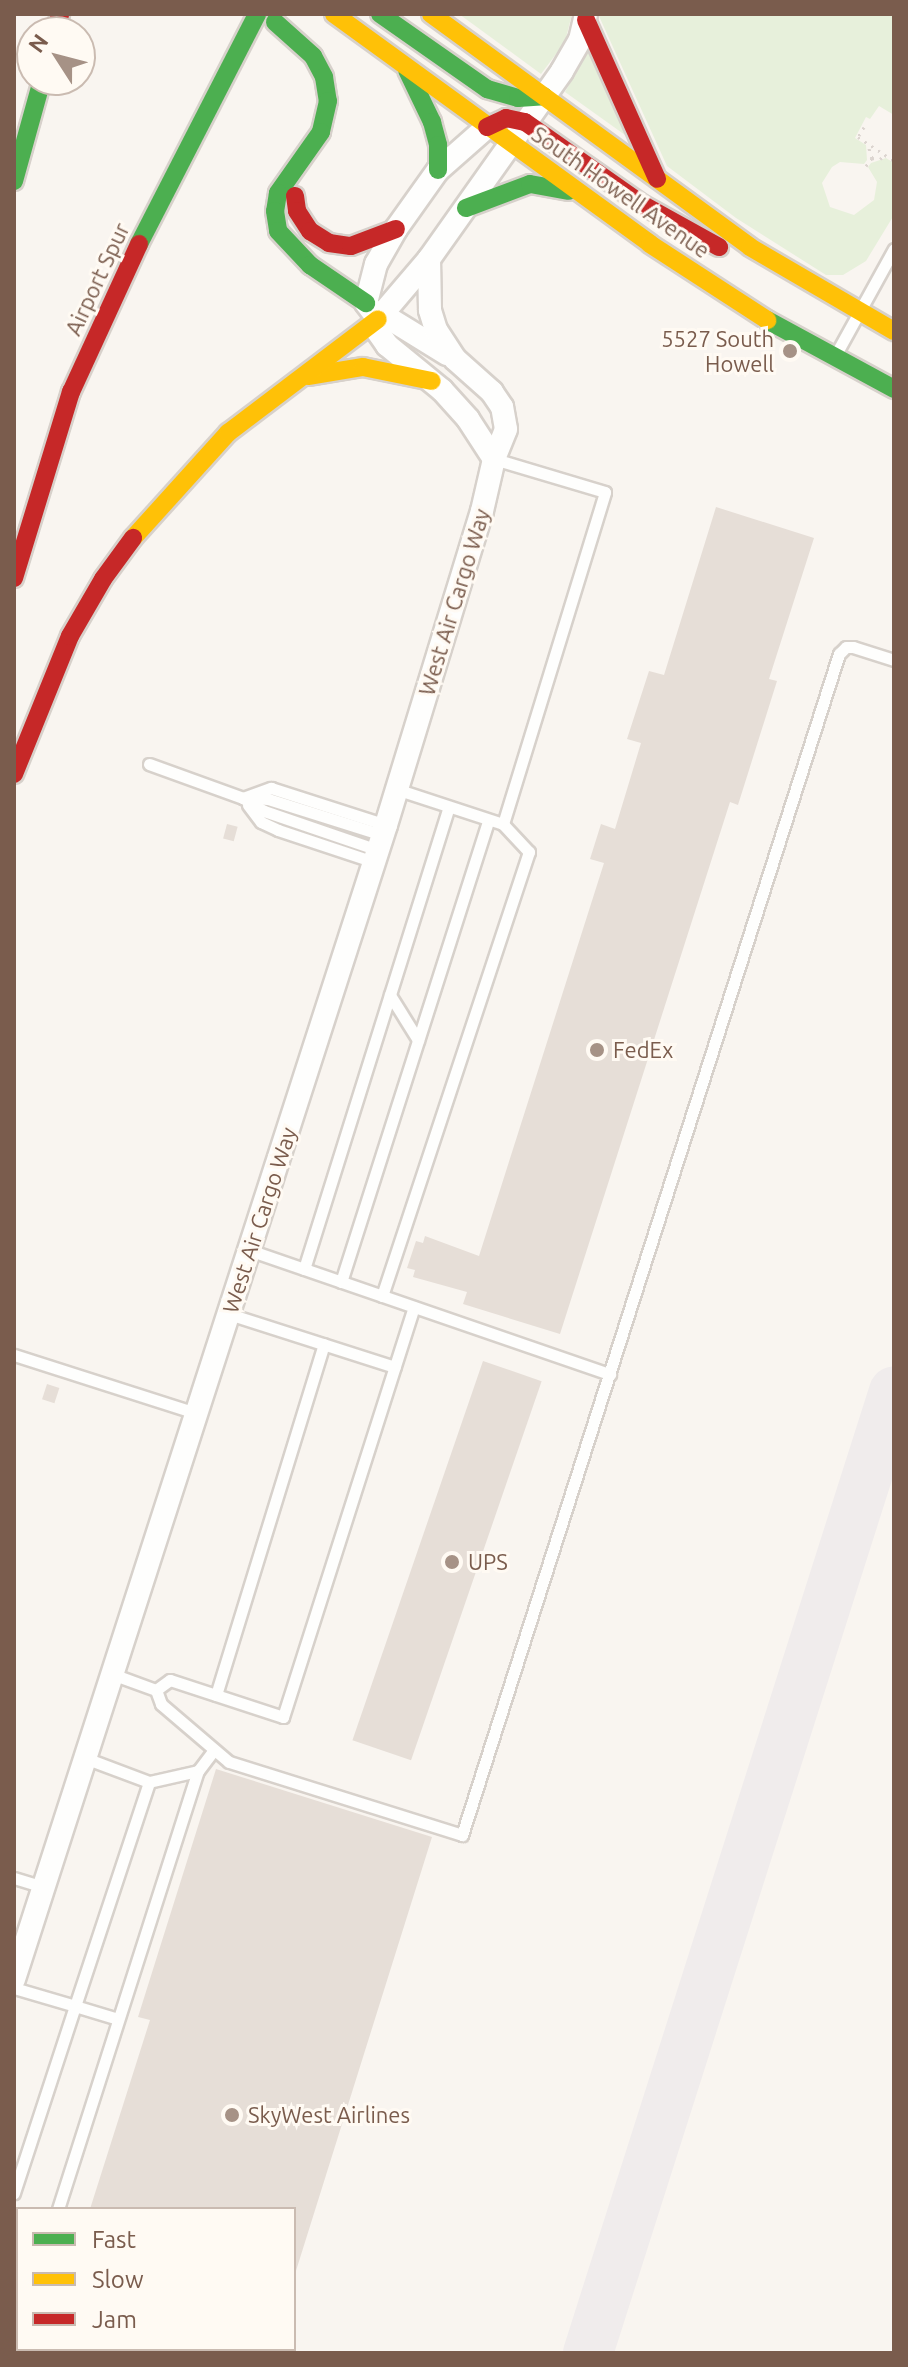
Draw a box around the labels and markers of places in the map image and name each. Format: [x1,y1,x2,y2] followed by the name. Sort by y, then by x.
[661,325,774,376] place label: 5527 South Howell
[781,342,799,360] marker: 5527 South Howell
[613,1037,673,1063] place label: FedEx
[588,1041,606,1059] marker: FedEx
[468,1549,508,1575] place label: UPS
[443,1553,461,1571] marker: UPS
[248,2102,410,2128] place label: SkyWest Airlines
[223,2106,241,2124] marker: SkyWest Airlines

